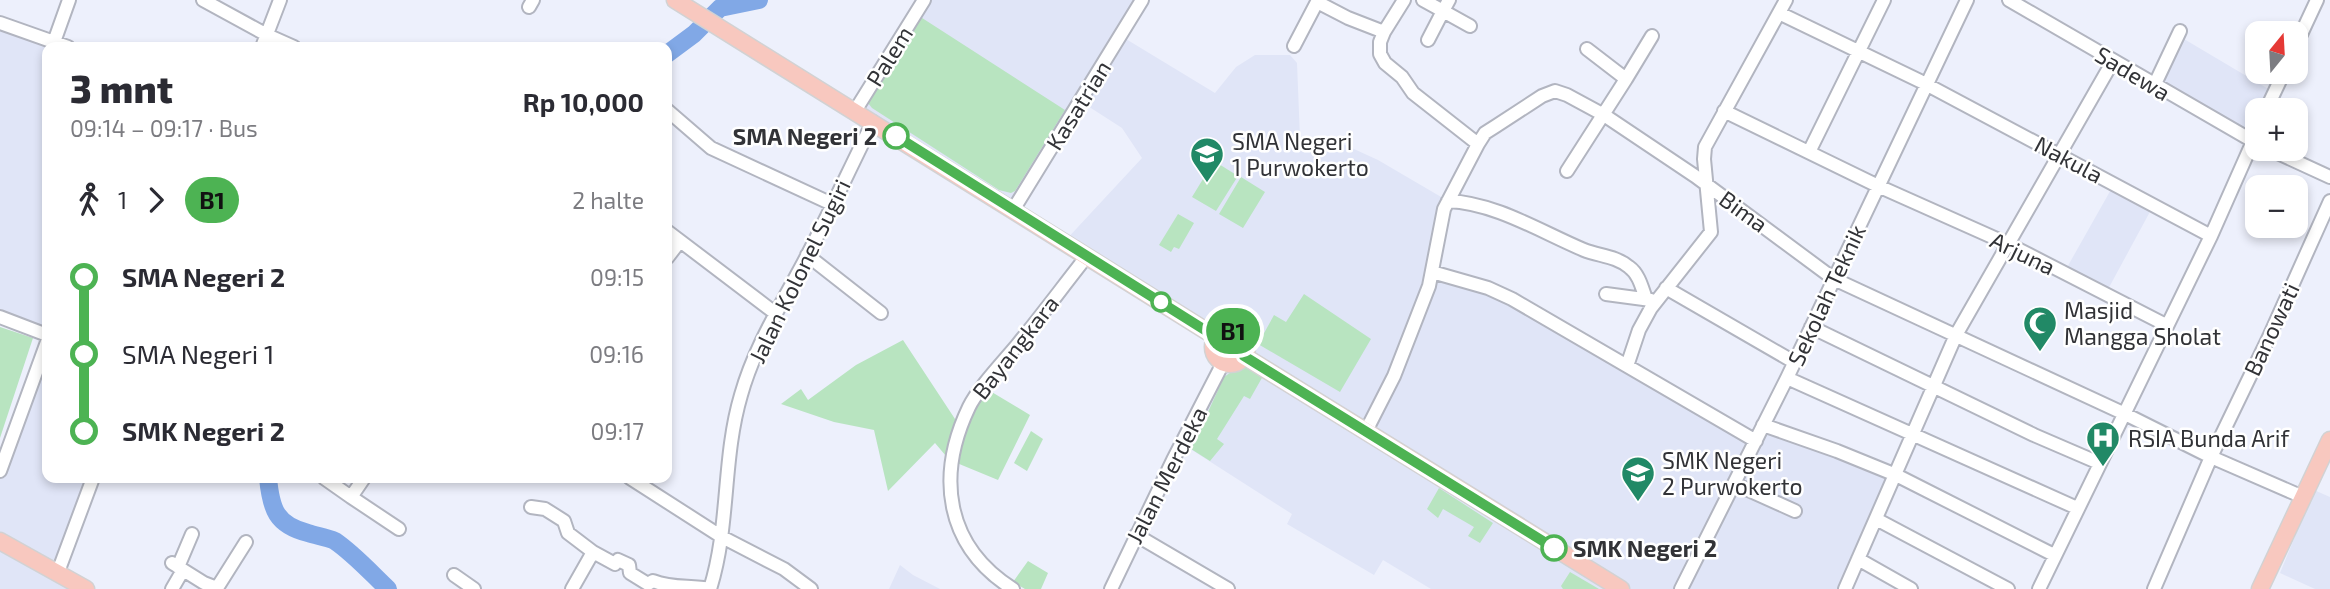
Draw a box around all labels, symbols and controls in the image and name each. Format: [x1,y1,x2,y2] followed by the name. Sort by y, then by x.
[860,21,918,91] street label: Palem
[2245,21,2308,84] north arrow
[2245,21,2308,238] map controls
[2090,40,2176,106] street label: Sadewa
[1040,55,1116,155] street label: Kasatrian
[70,65,173,111] text: 3 mnt
[523,86,644,117] text: Rp 10,000
[2245,98,2308,161] button: +
[70,114,258,142] text: 09:14 – 09:17 · Bus
[733,122,877,150] place label: SMA Negeri 2
[883,123,909,149] marker: SMA Negeri 2
[1232,127,1369,181] place label: SMA Negeri 1 Purwokerto
[2030,129,2108,189] street label: Nakula
[1188,135,1226,184] school or university icon: SMA Negeri 1 Purwokerto
[742,174,856,368] street label: Jalan Kolonel Sugiri
[2245,175,2308,238] button: −
[70,181,108,219] icon: walk
[137,181,175,219] icon: forward
[1714,184,1774,238] street label: Bima
[199,185,225,214] text: B1
[118,186,127,214] text: 1
[572,186,644,214] text: 2 halte
[1781,220,1871,370] street label: Sekolah Teknik
[1986,225,2060,281] street label: Arjuna
[122,261,285,292] text: SMA Negeri 2
[590,263,644,291] text: 09:15
[2237,278,2305,380] street label: Banowati
[966,290,1064,404] street label: Bayangkara
[1151,292,1171,312] unlabelled marker
[2064,296,2221,350] place label: Masjid Mangga Sholat
[2021,304,2059,353] mosque icon: Masjid Mangga Sholat
[1202,308,1264,354] line badge: B1
[1220,316,1246,345] text: B1
[122,338,274,369] text: SMA Negeri 1
[589,340,644,368] text: 09:16
[1120,402,1212,548] street label: Jalan Merdeka
[122,415,285,446] text: SMK Negeri 2
[591,417,644,445] text: 09:17
[2084,419,2122,468] hospital icon: RSIA Bunda Arif
[2128,424,2290,452] place label: RSIA Bunda Arif
[1662,446,1803,500] place label: SMK Negeri 2 Purwokerto
[1619,454,1657,503] school or university icon: SMK Negeri 2 Purwokerto
[1573,534,1717,562] place label: SMK Negeri 2
[1541,535,1567,561] marker: SMK Negeri 2

